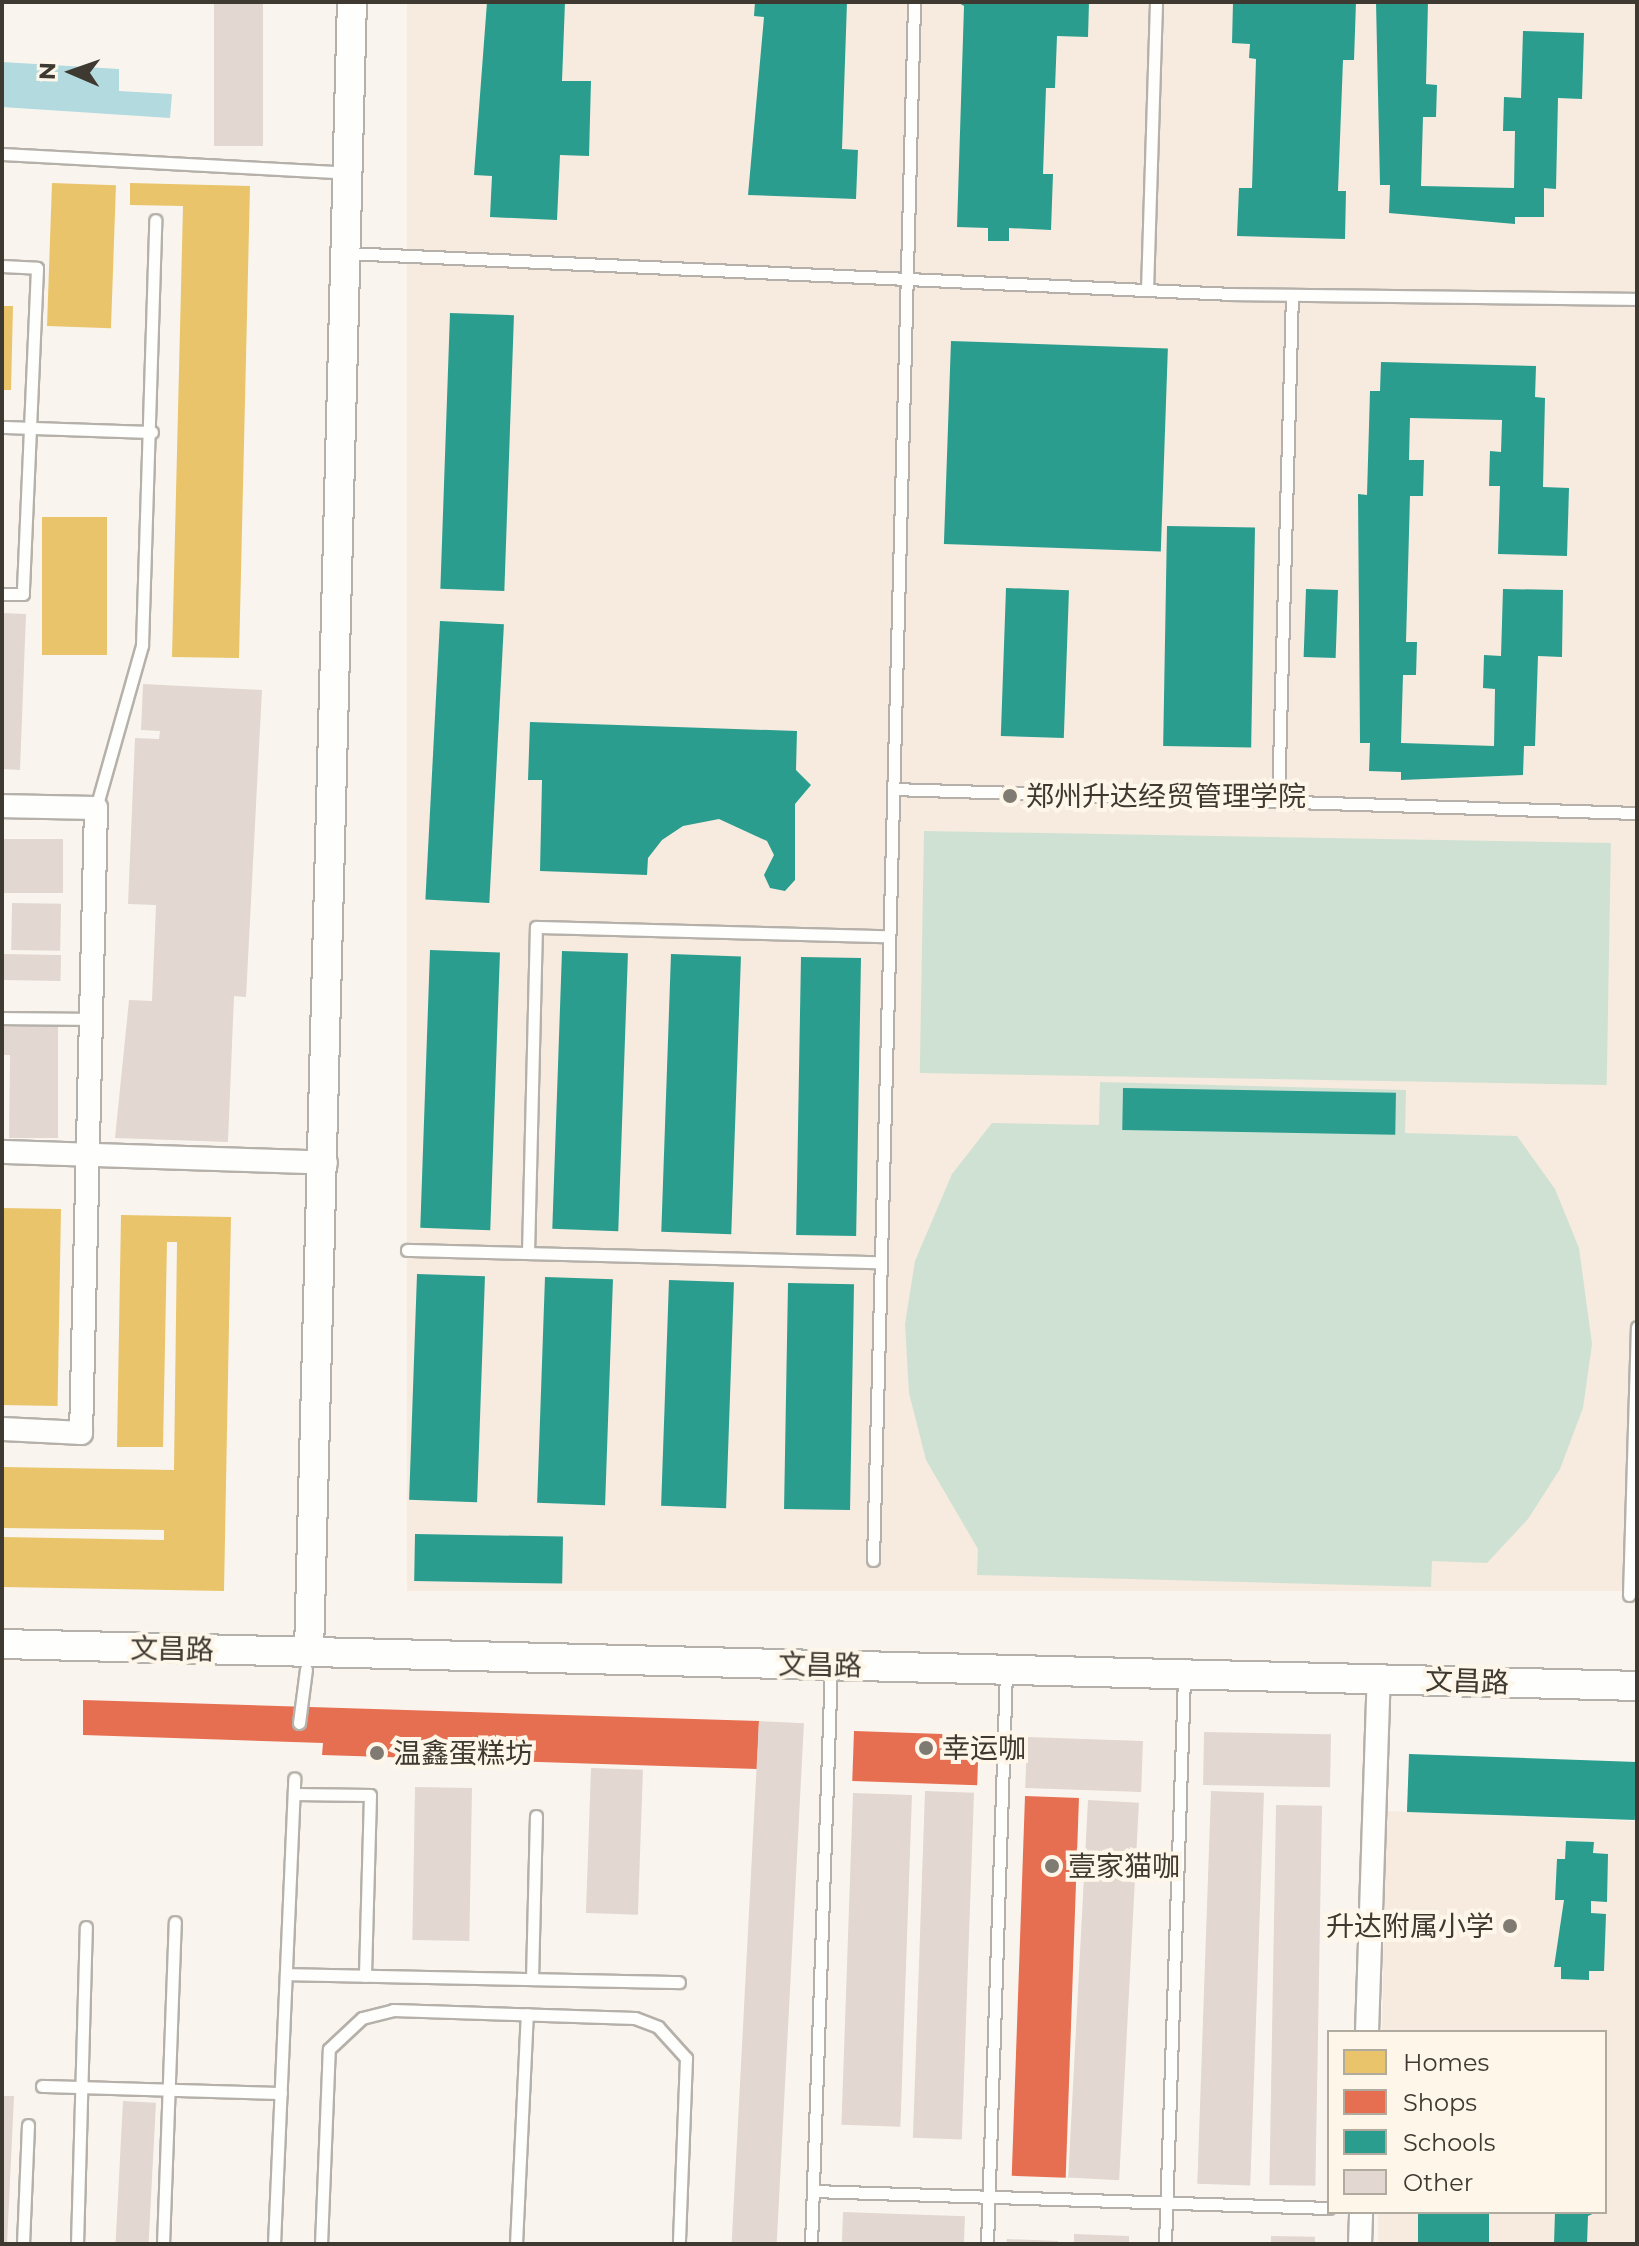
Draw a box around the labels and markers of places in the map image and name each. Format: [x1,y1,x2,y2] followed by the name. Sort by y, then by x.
[1026,779,1306,813] place label: 郑州升达经贸管理学院
[1001,787,1019,805] marker: 郑州升达经贸管理学院
[942,1731,1026,1765] place label: 幸运咖
[393,1736,533,1770] place label: 温鑫蛋糕坊
[917,1739,935,1757] marker: 幸运咖
[368,1744,386,1762] marker: 温鑫蛋糕坊
[1068,1849,1180,1883] place label: 壹家猫咖
[1043,1857,1061,1875] marker: 壹家猫咖
[1326,1909,1494,1943] place label: 升达附属小学
[1501,1917,1519,1935] marker: 升达附属小学

